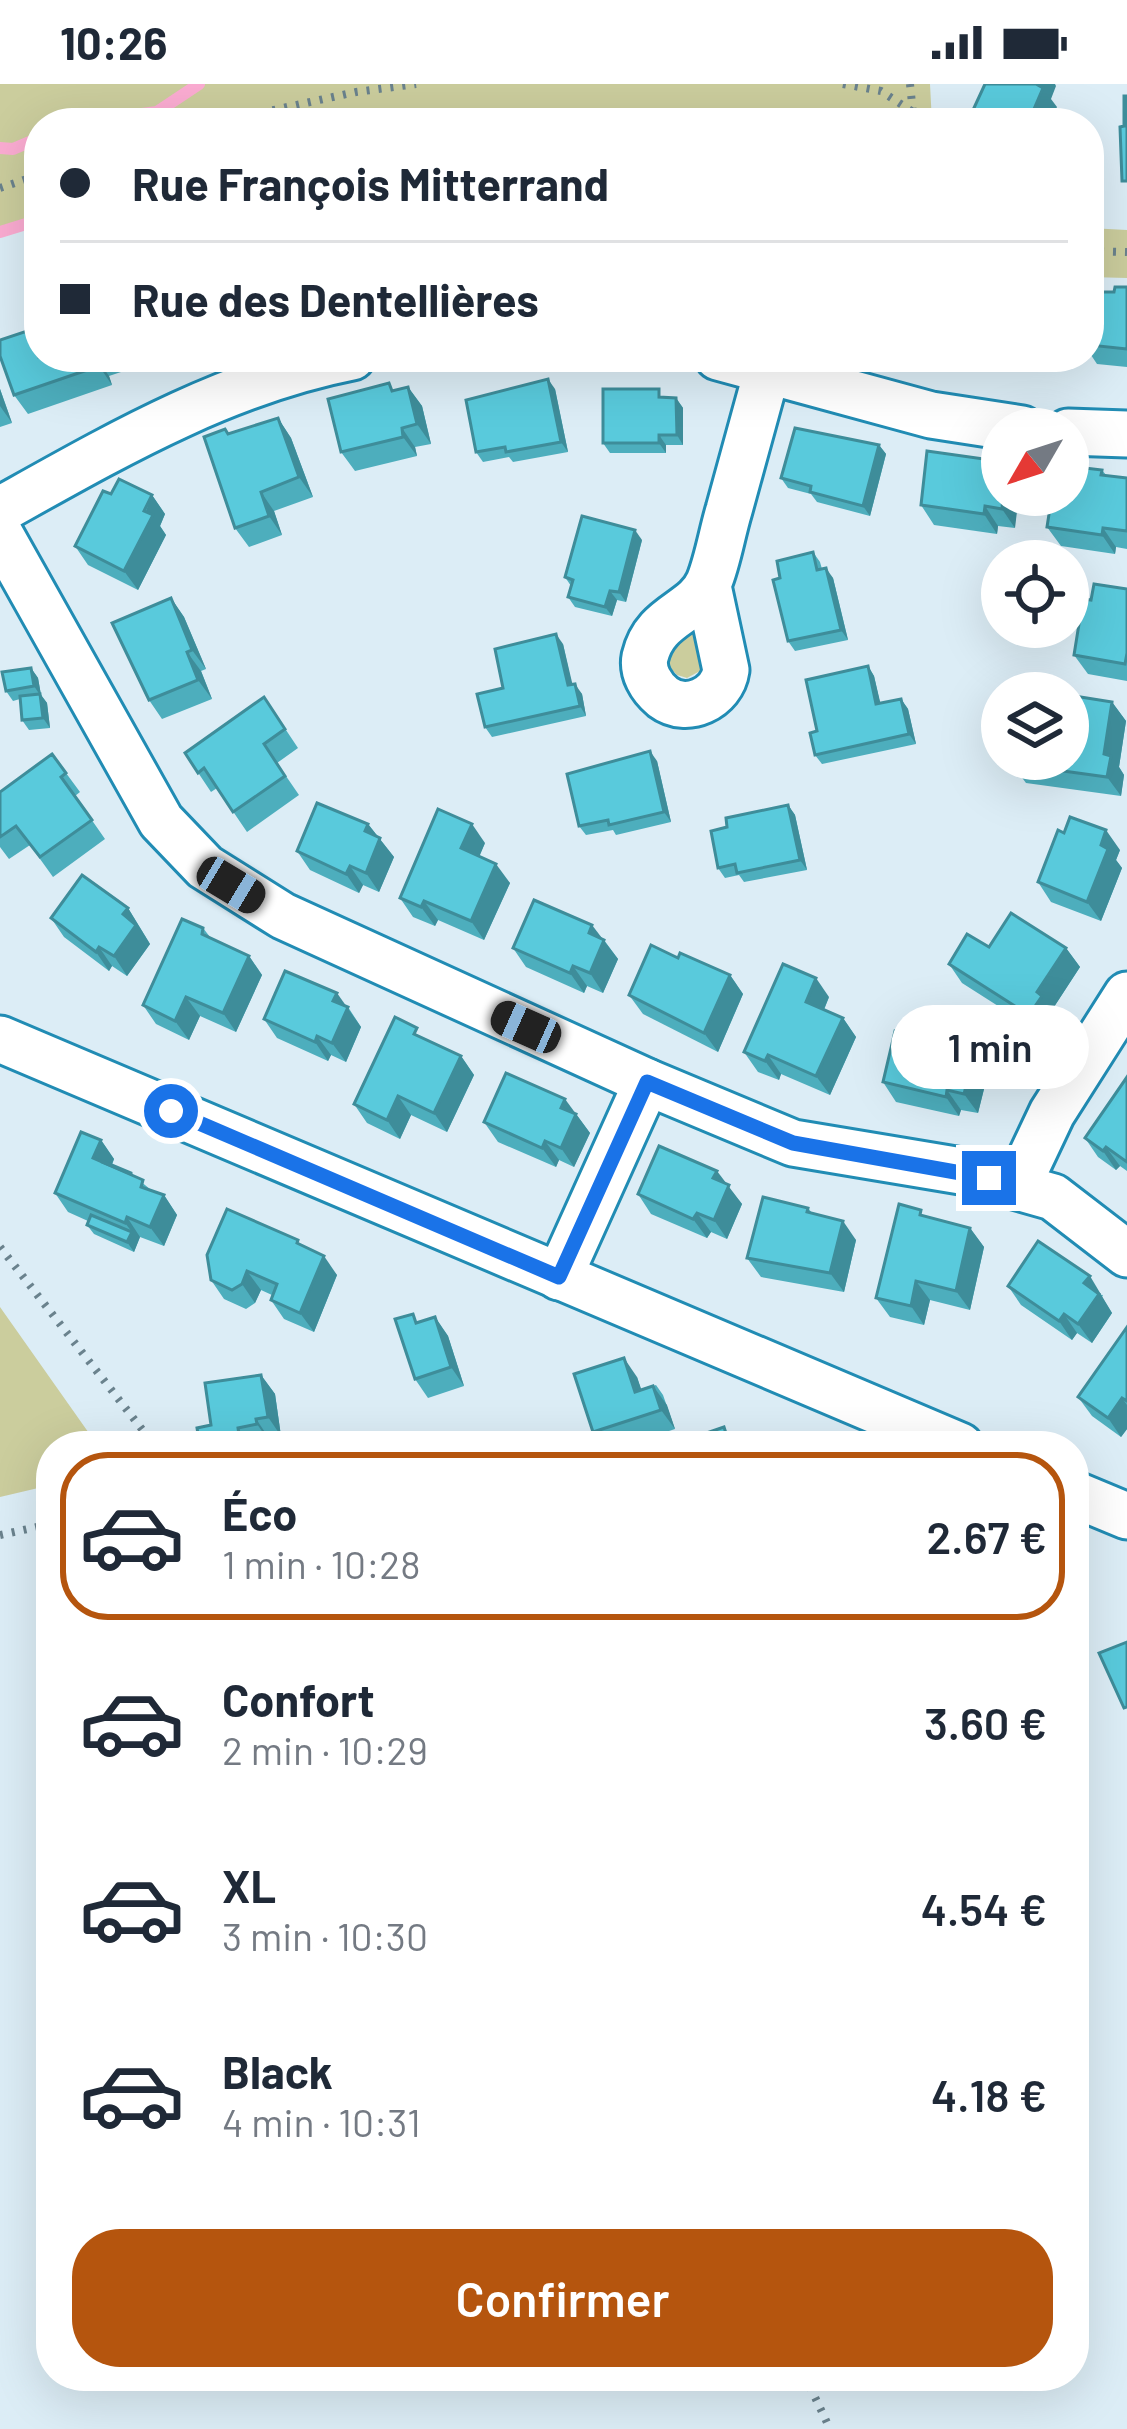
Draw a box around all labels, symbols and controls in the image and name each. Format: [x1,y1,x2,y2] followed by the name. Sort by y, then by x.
[60,15,167,69] text: 10:26
[132,156,609,210] text: Rue François Mitterrand
[132,272,539,326] text: Rue des Dentellières
[981,408,1089,516] north arrow
[981,408,1089,780] map controls
[981,540,1089,648] button: locate
[981,672,1089,780] button: layers
[191,851,271,919] car
[486,996,566,1058] car
[890,1004,1088,1088] callout: 1 min
[947,1023,1033,1070] text: 1 min
[144,1084,198,1138] route start
[962,1151,1016,1205] route end
[78,1482,186,1590] icon: car
[222,1486,297,1540] text: Éco
[927,1509,1047,1563] text: 2.67 €
[222,1540,421,1587] text: 1 min · 10:28
[78,1668,186,1776] icon: car
[222,1672,375,1726] text: Confort
[924,1695,1047,1749] text: 3.60 €
[222,1726,428,1773] text: 2 min · 10:29
[78,1854,186,1962] icon: car
[222,1858,276,1912] text: XL
[921,1881,1047,1935] text: 4.54 €
[222,1912,428,1959] text: 3 min · 10:30
[78,2040,186,2148] icon: car
[222,2044,333,2098] text: Black
[931,2067,1047,2121] text: 4.18 €
[222,2098,421,2145] text: 4 min · 10:31
[72,2229,1053,2367] button: Confirmer

